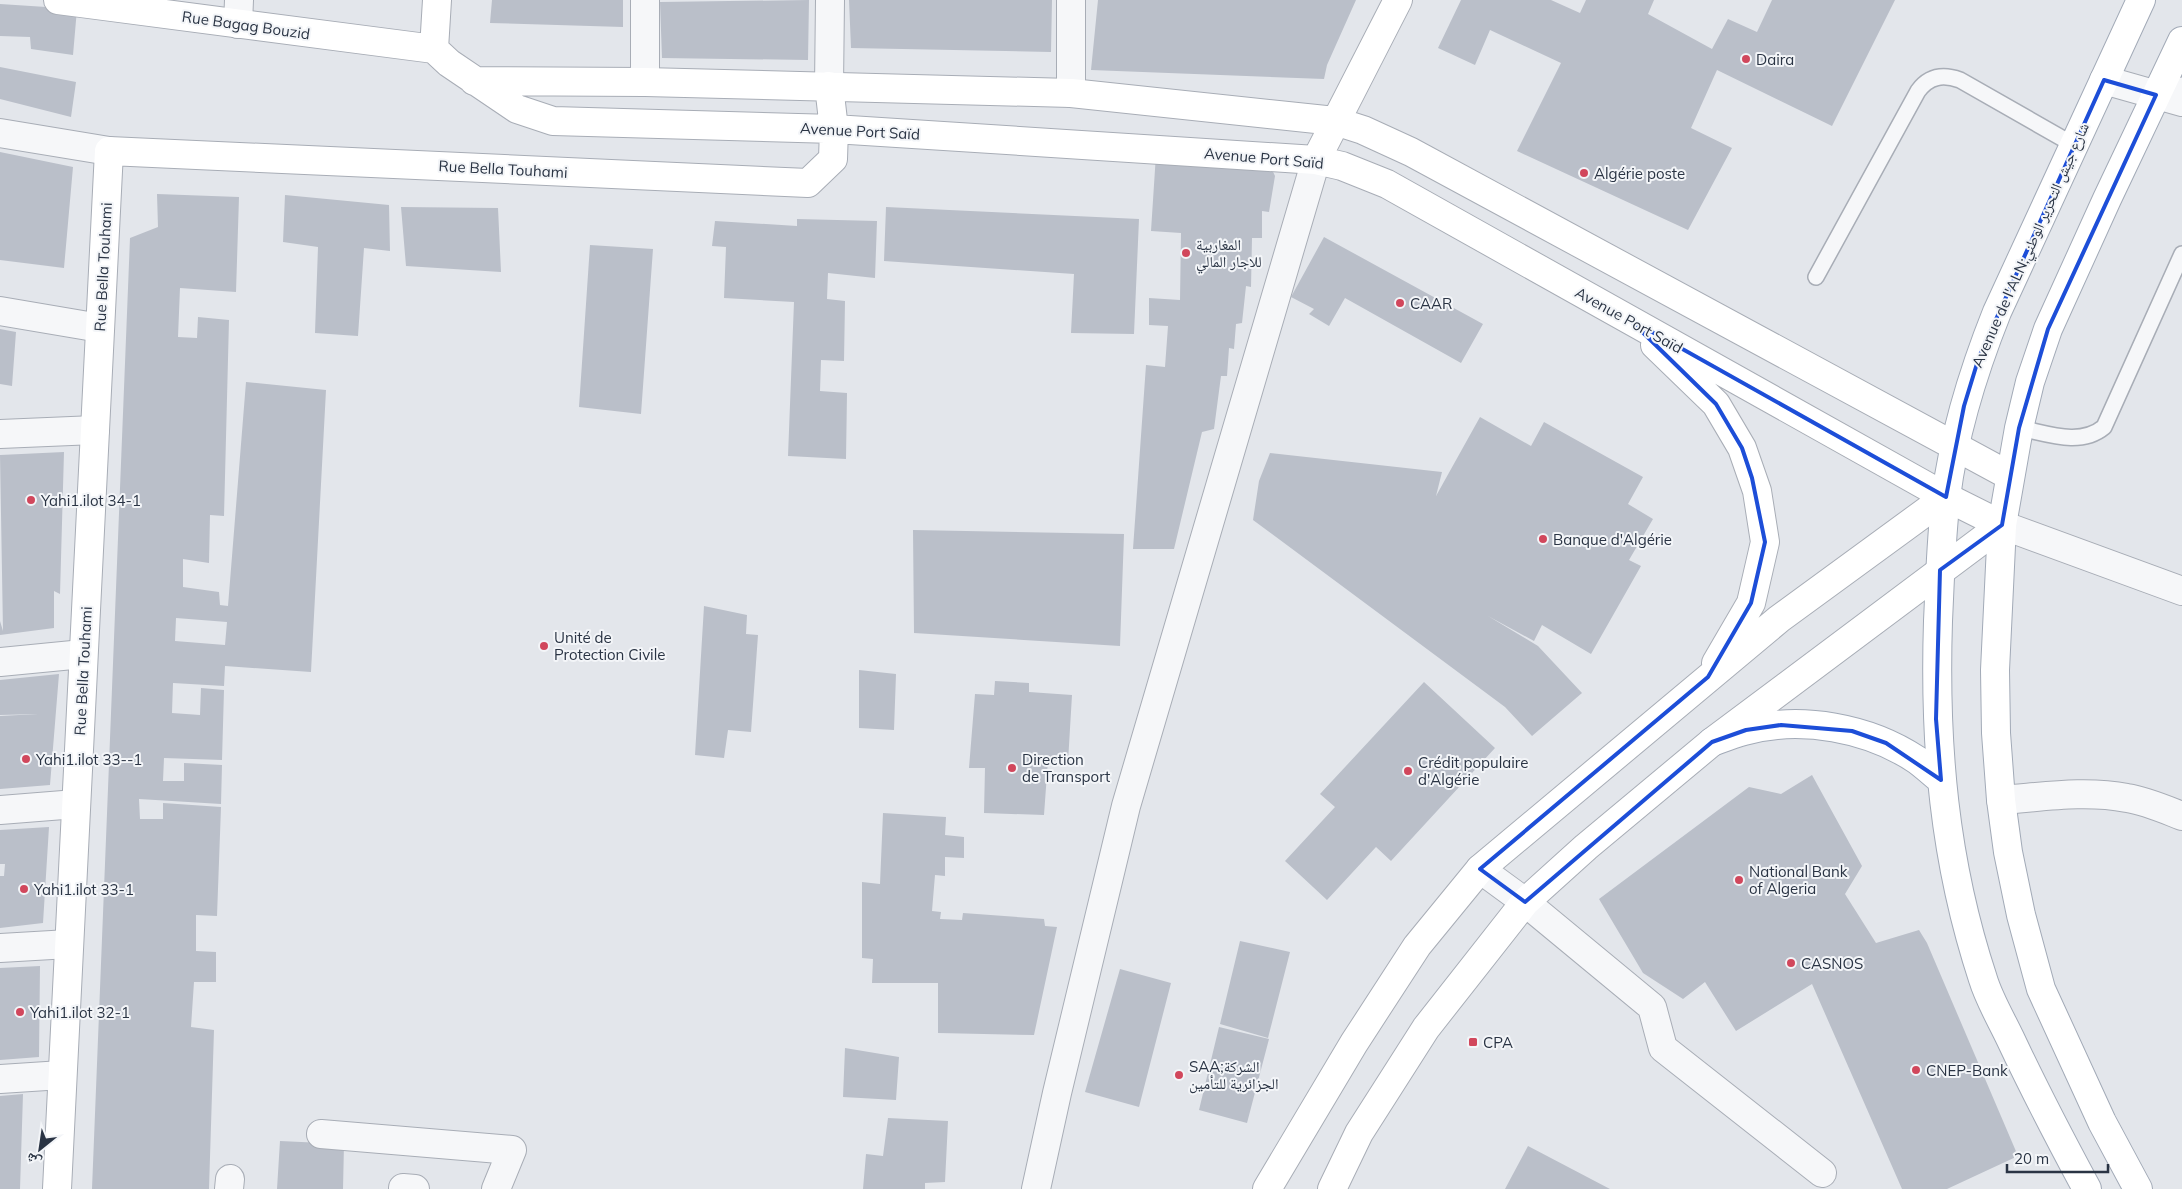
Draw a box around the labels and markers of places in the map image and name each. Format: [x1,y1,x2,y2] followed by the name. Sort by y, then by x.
[1756,50,1794,69] place label: Daira
[1740,53,1752,65] marker: Daira
[1594,164,1685,183] place label: Algérie poste
[1578,167,1590,179] marker: Algérie poste
[1196,235,1262,273] place label: المغاربية للاجار المالي
[1180,247,1192,259] marker: المغاربية للاجار المالي
[1410,294,1452,313] place label: CAAR
[1394,297,1406,309] marker: CAAR
[40,491,141,510] place label: Yahi1.ilot 34-1
[25,494,37,506] marker: Yahi1.ilot 34-1
[1553,530,1672,549] place label: Banque d'Algérie
[1537,533,1549,545] marker: Banque d'Algérie
[554,628,665,664] place label: Unité de Protection Civile
[538,640,550,652] marker: Unité de Protection Civile
[35,750,142,769] place label: Yahi1.ilot 33--1
[1022,750,1110,786] place label: Direction de Transport
[20,753,32,765] marker: Yahi1.ilot 33--1
[1418,753,1528,789] place label: Crédit populaire d'Algérie
[1006,762,1018,774] marker: Direction de Transport
[1402,765,1414,777] marker: Crédit populaire d'Algérie
[1749,862,1848,898] place label: National Bank of Algeria
[1733,874,1745,886] marker: National Bank of Algeria
[33,880,134,899] place label: Yahi1.ilot 33-1
[18,883,30,895] marker: Yahi1.ilot 33-1
[1801,954,1863,973] place label: CASNOS
[1785,957,1797,969] marker: CASNOS
[29,1003,130,1022] place label: Yahi1.ilot 32-1
[14,1006,26,1018] marker: Yahi1.ilot 32-1
[1483,1033,1513,1052] place label: CPA
[1467,1036,1479,1048] marker: CPA
[1189,1057,1278,1094] place label: SAA;الشركة الجزائرية للتأمين
[1926,1061,2008,1080] place label: CNEP-Bank
[1910,1064,1922,1076] marker: CNEP-Bank
[1173,1069,1185,1081] marker: SAA;الشركة الجزائرية للتأمين

